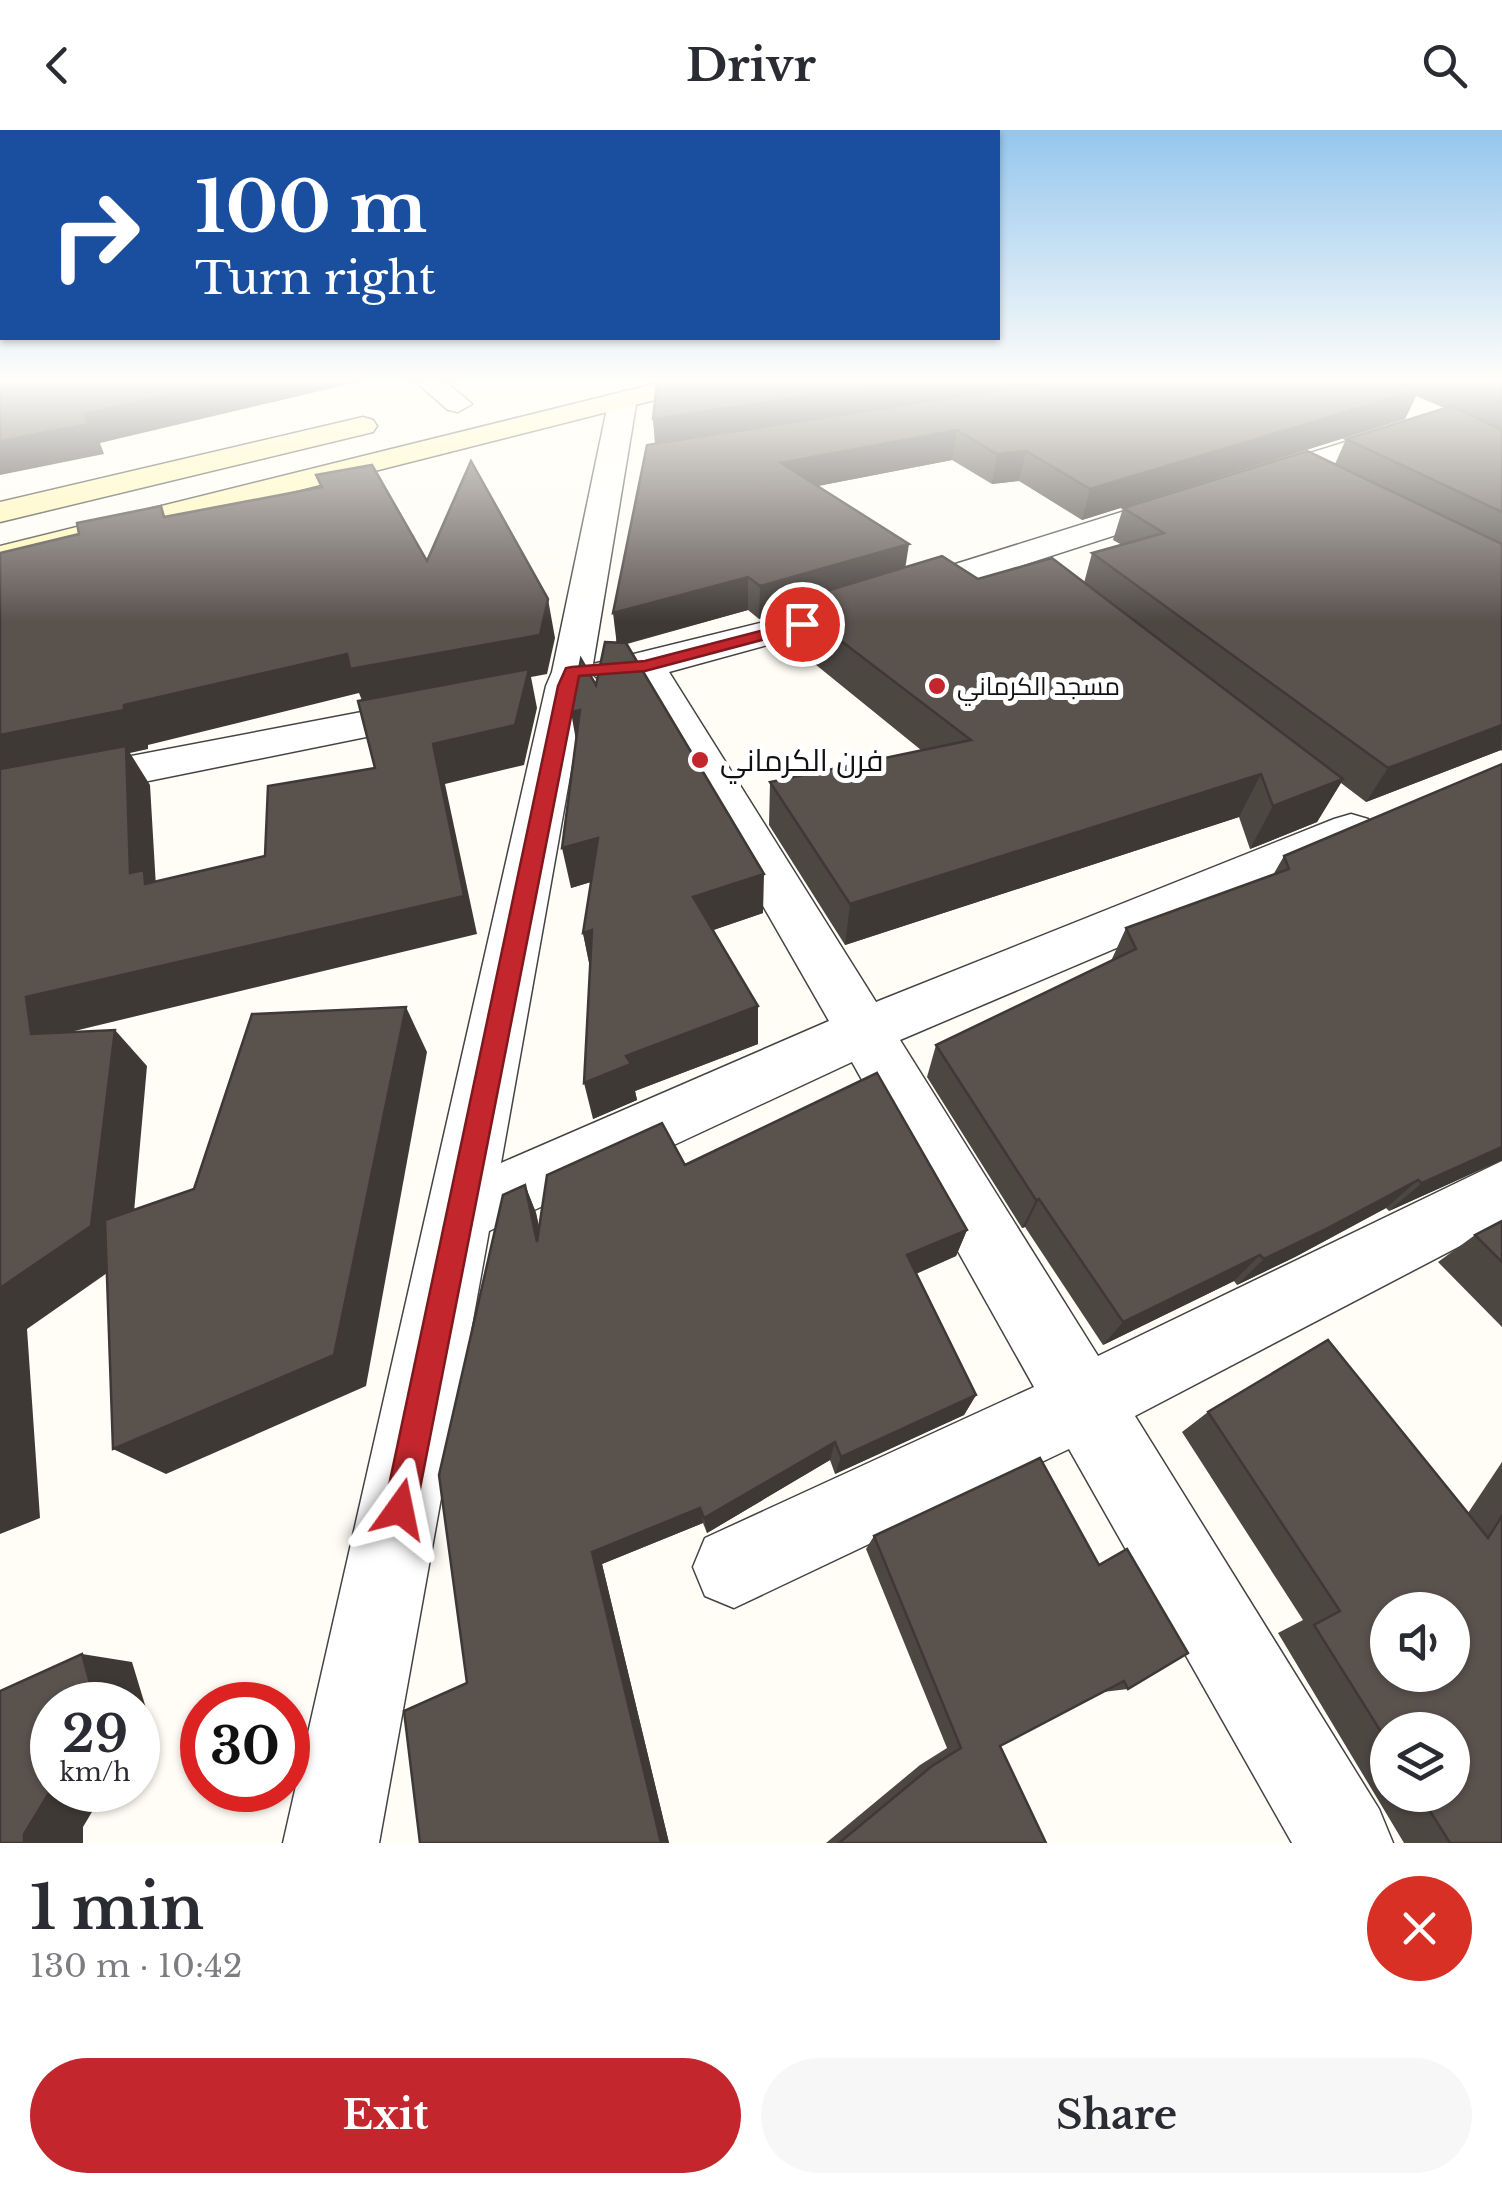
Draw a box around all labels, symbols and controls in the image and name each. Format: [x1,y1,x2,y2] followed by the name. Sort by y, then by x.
[686,37,816,93] text: Drivr
[30,38,85,93] icon: back
[1417,38,1472,93] icon: search
[195,164,427,251] text: 100 m
[30,170,160,300] icon: right
[195,250,436,306] text: Turn right
[760,582,845,667] pin
[775,597,830,652] icon: arrive
[957,671,1120,706] place label: مسجد الكرماني
[926,675,948,697] marker: مسجد الكرماني
[720,742,884,784] place label: فرن الكرماني
[689,749,711,771] marker: فرن الكرماني
[348,1457,452,1561] position arrow
[1370,1592,1470,1812] map controls
[1370,1592,1470,1692] button: sound
[180,1682,310,1812] speed limit sign: 30
[62,1703,128,1766] text: 29
[1370,1712,1470,1812] button: layers
[60,1757,130,1788] text: km/h
[30,1871,204,1945] text: 1 min
[1367,1876,1472,1981] button: close
[30,1946,243,1986] text: 130 m · 10:42
[30,2058,741,2173] button: Exit
[761,2058,1472,2173] button: Share

